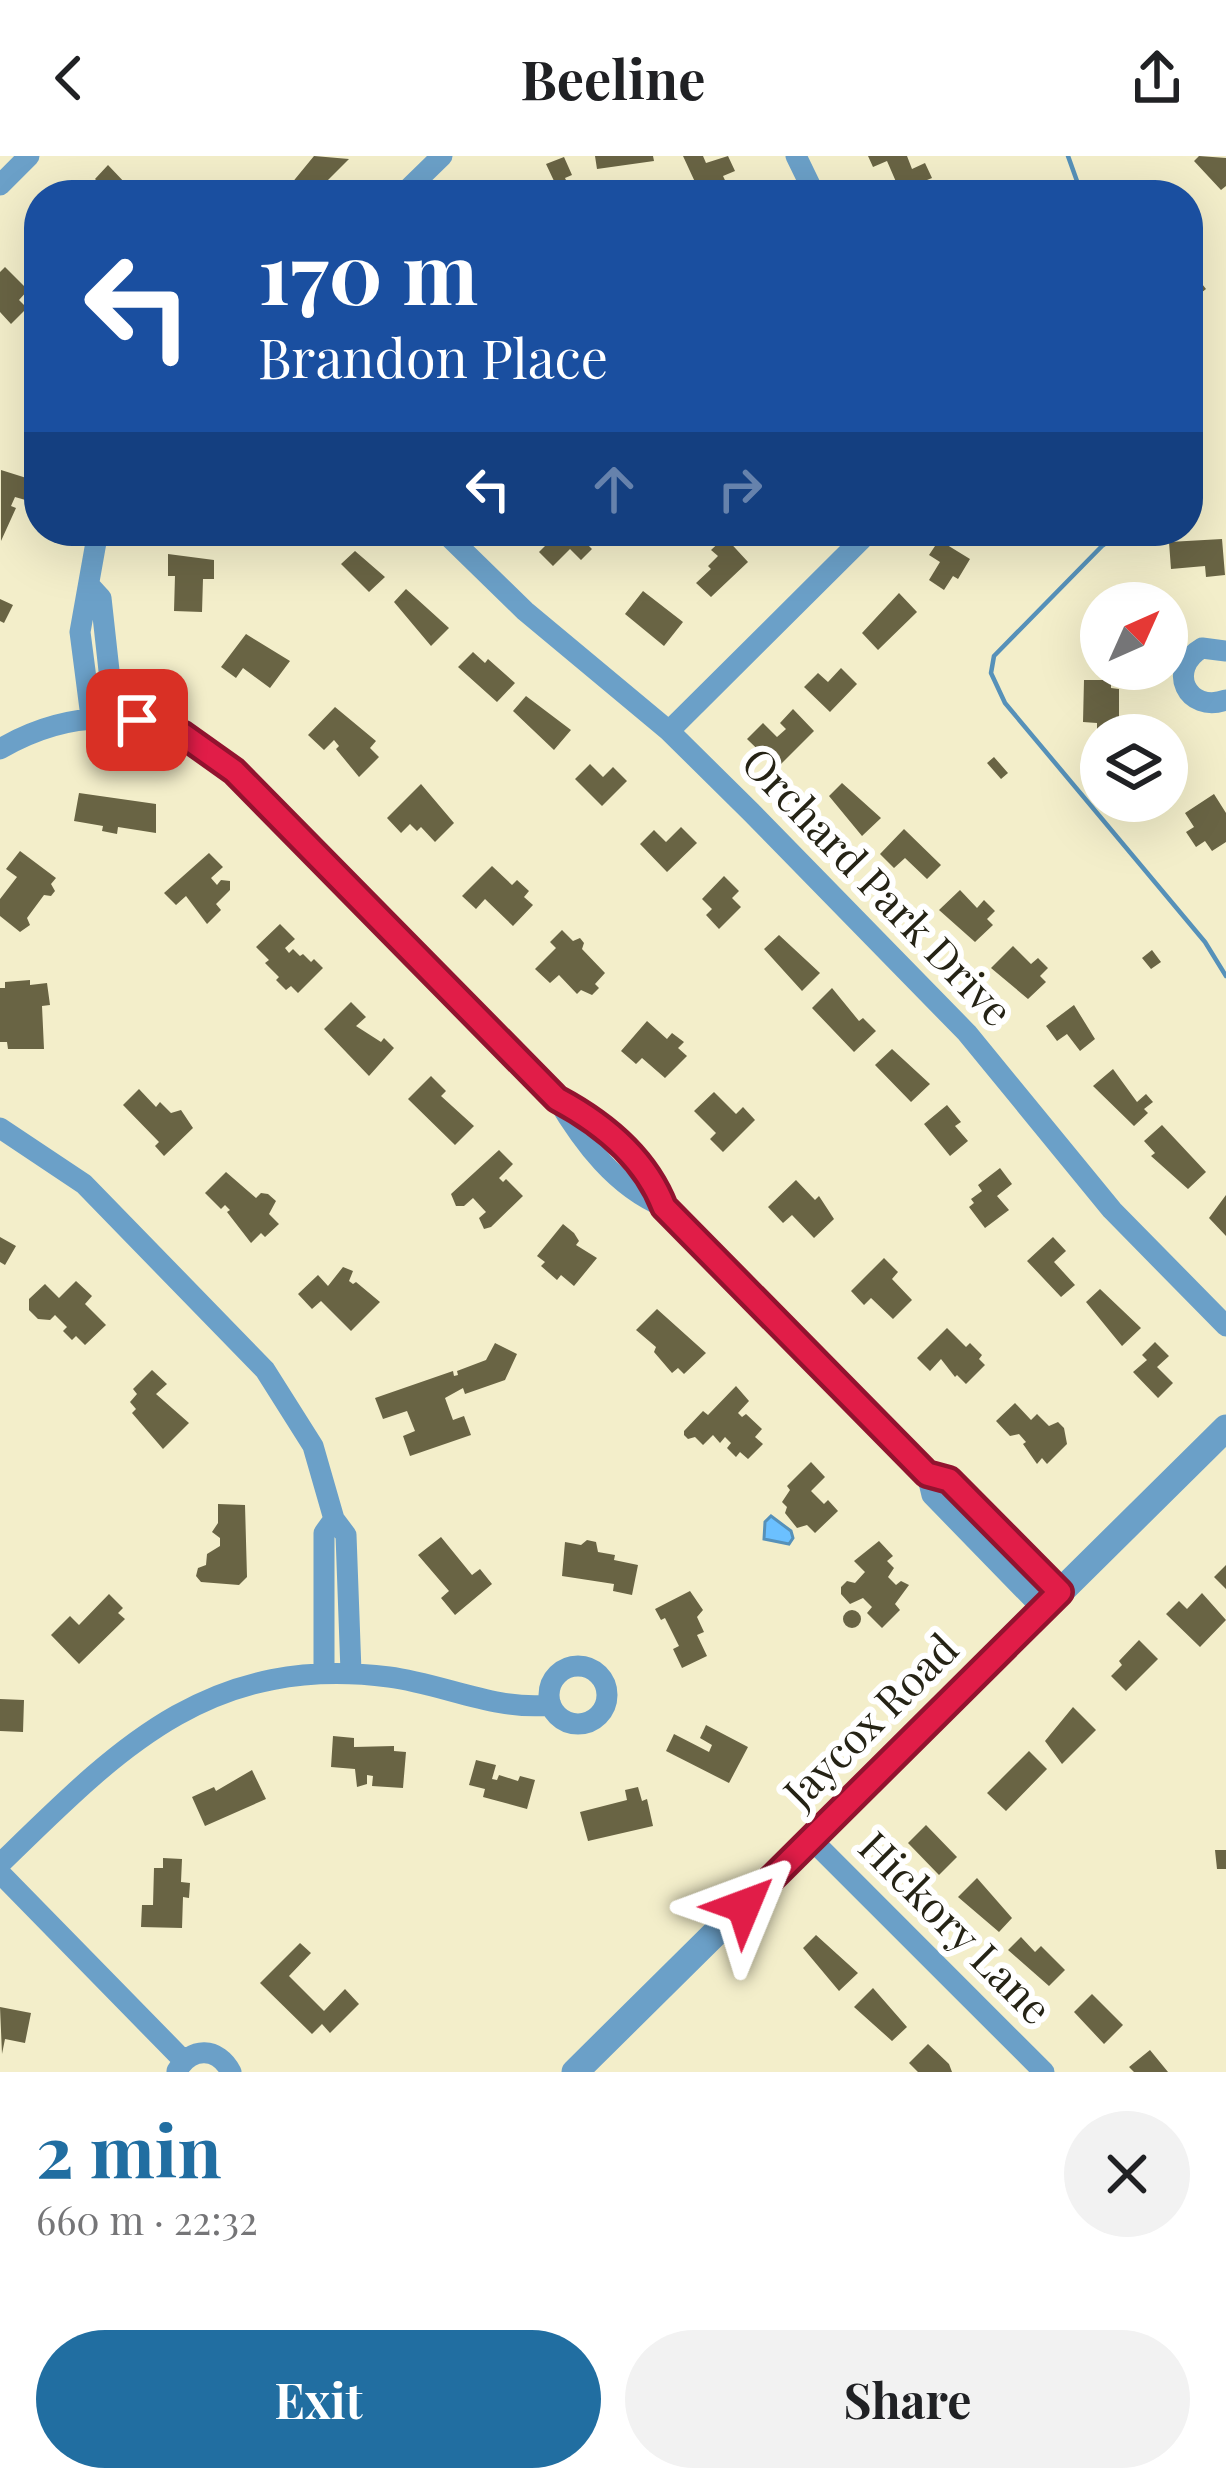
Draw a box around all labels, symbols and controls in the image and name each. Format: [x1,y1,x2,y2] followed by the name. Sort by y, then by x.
[521,42,705,114] text: Beeline
[36,45,102,111] icon: back
[1124,45,1190,111] icon: share
[258,214,478,326] text: 170 m
[60,228,216,384] icon: left
[258,321,608,393] text: Brandon Place
[455,456,521,522] icon: left
[581,456,647,522] icon: ahead
[707,456,773,522] icon: right
[1080,582,1188,690] north arrow
[1080,582,1188,822] map controls
[86,669,188,771] pin
[104,687,170,753] icon: arrive
[1080,714,1188,822] button: layers
[731,734,1026,1037] street label: Orchard Park Drive
[770,1620,969,1819] street label: Jaycox Road
[848,1818,1065,2035] street label: Hickory Lane
[681,1843,807,1969] position arrow
[36,2100,222,2196] text: 2 min
[1064,2111,1190,2237] button: close
[36,2193,258,2245] text: 660 m · 22:32
[36,2330,601,2468] button: Exit
[625,2330,1190,2468] button: Share

